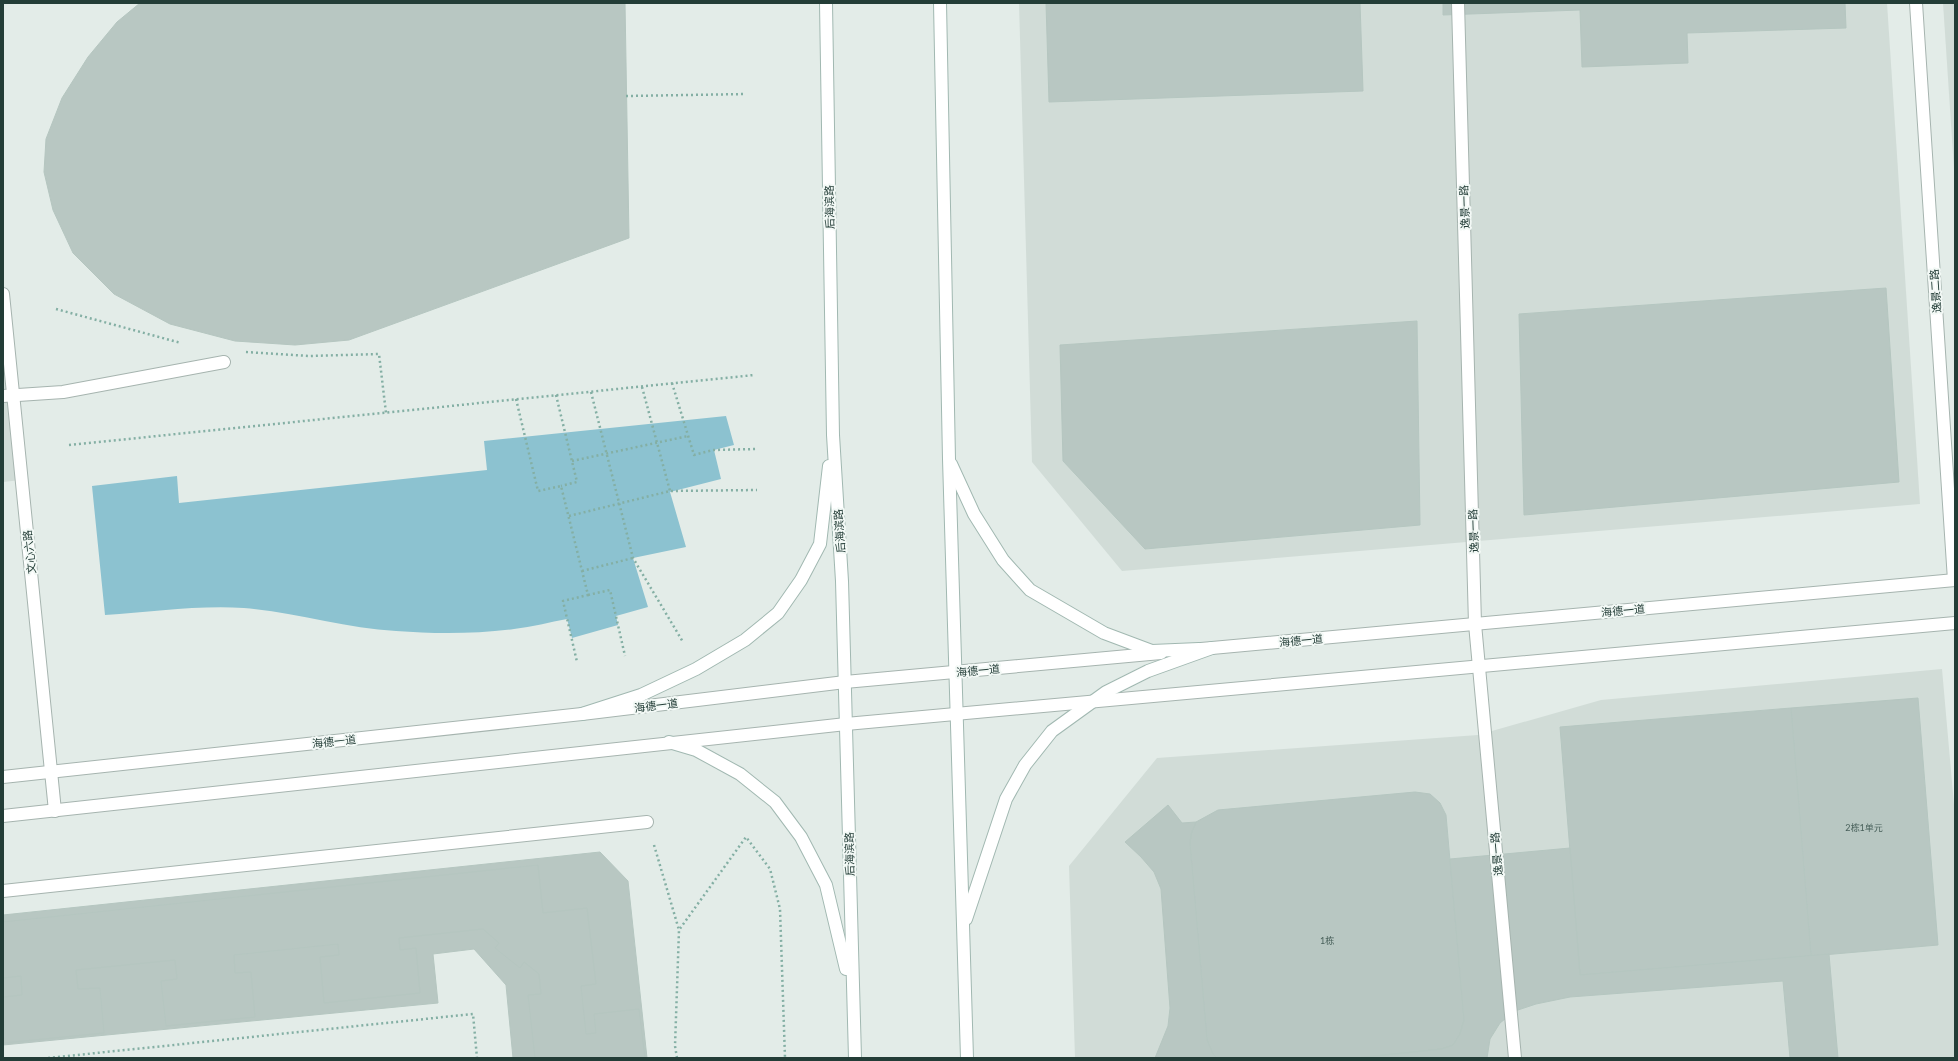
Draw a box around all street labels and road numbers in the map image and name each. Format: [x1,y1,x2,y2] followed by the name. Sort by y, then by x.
[822,185,836,229] street label: 后海滨路
[1457,185,1471,229] street label: 逸景一路
[1927,269,1943,313] street label: 逸景二路
[831,509,847,553] street label: 后海滨路
[1466,509,1480,553] street label: 逸景一路
[20,529,38,575] street label: 文心六路
[1601,602,1645,618] street label: 海德一道
[1279,632,1323,648] street label: 海德一道
[956,662,1000,678] street label: 海德一道
[633,696,679,714] street label: 海德一道
[311,732,357,750] street label: 海德一道
[842,832,856,876] street label: 后海滨路
[1488,832,1504,876] street label: 逸景一路

